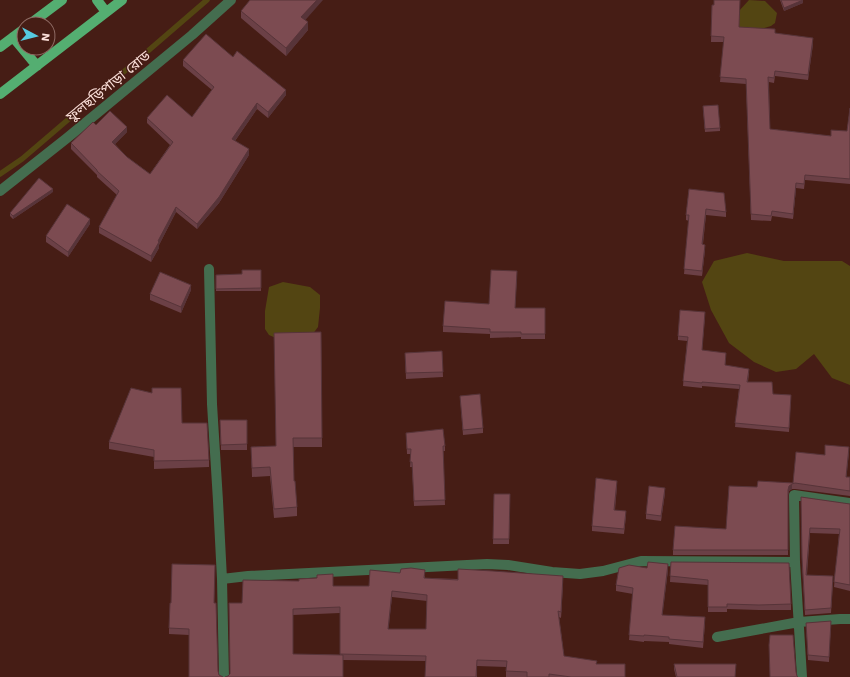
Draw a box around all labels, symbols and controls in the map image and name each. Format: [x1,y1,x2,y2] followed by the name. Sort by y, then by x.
[16,16,56,56] north arrow
[38,32,52,42] text: N
[62,47,155,126] street label: ফুলছড়িপাড়া রোড

